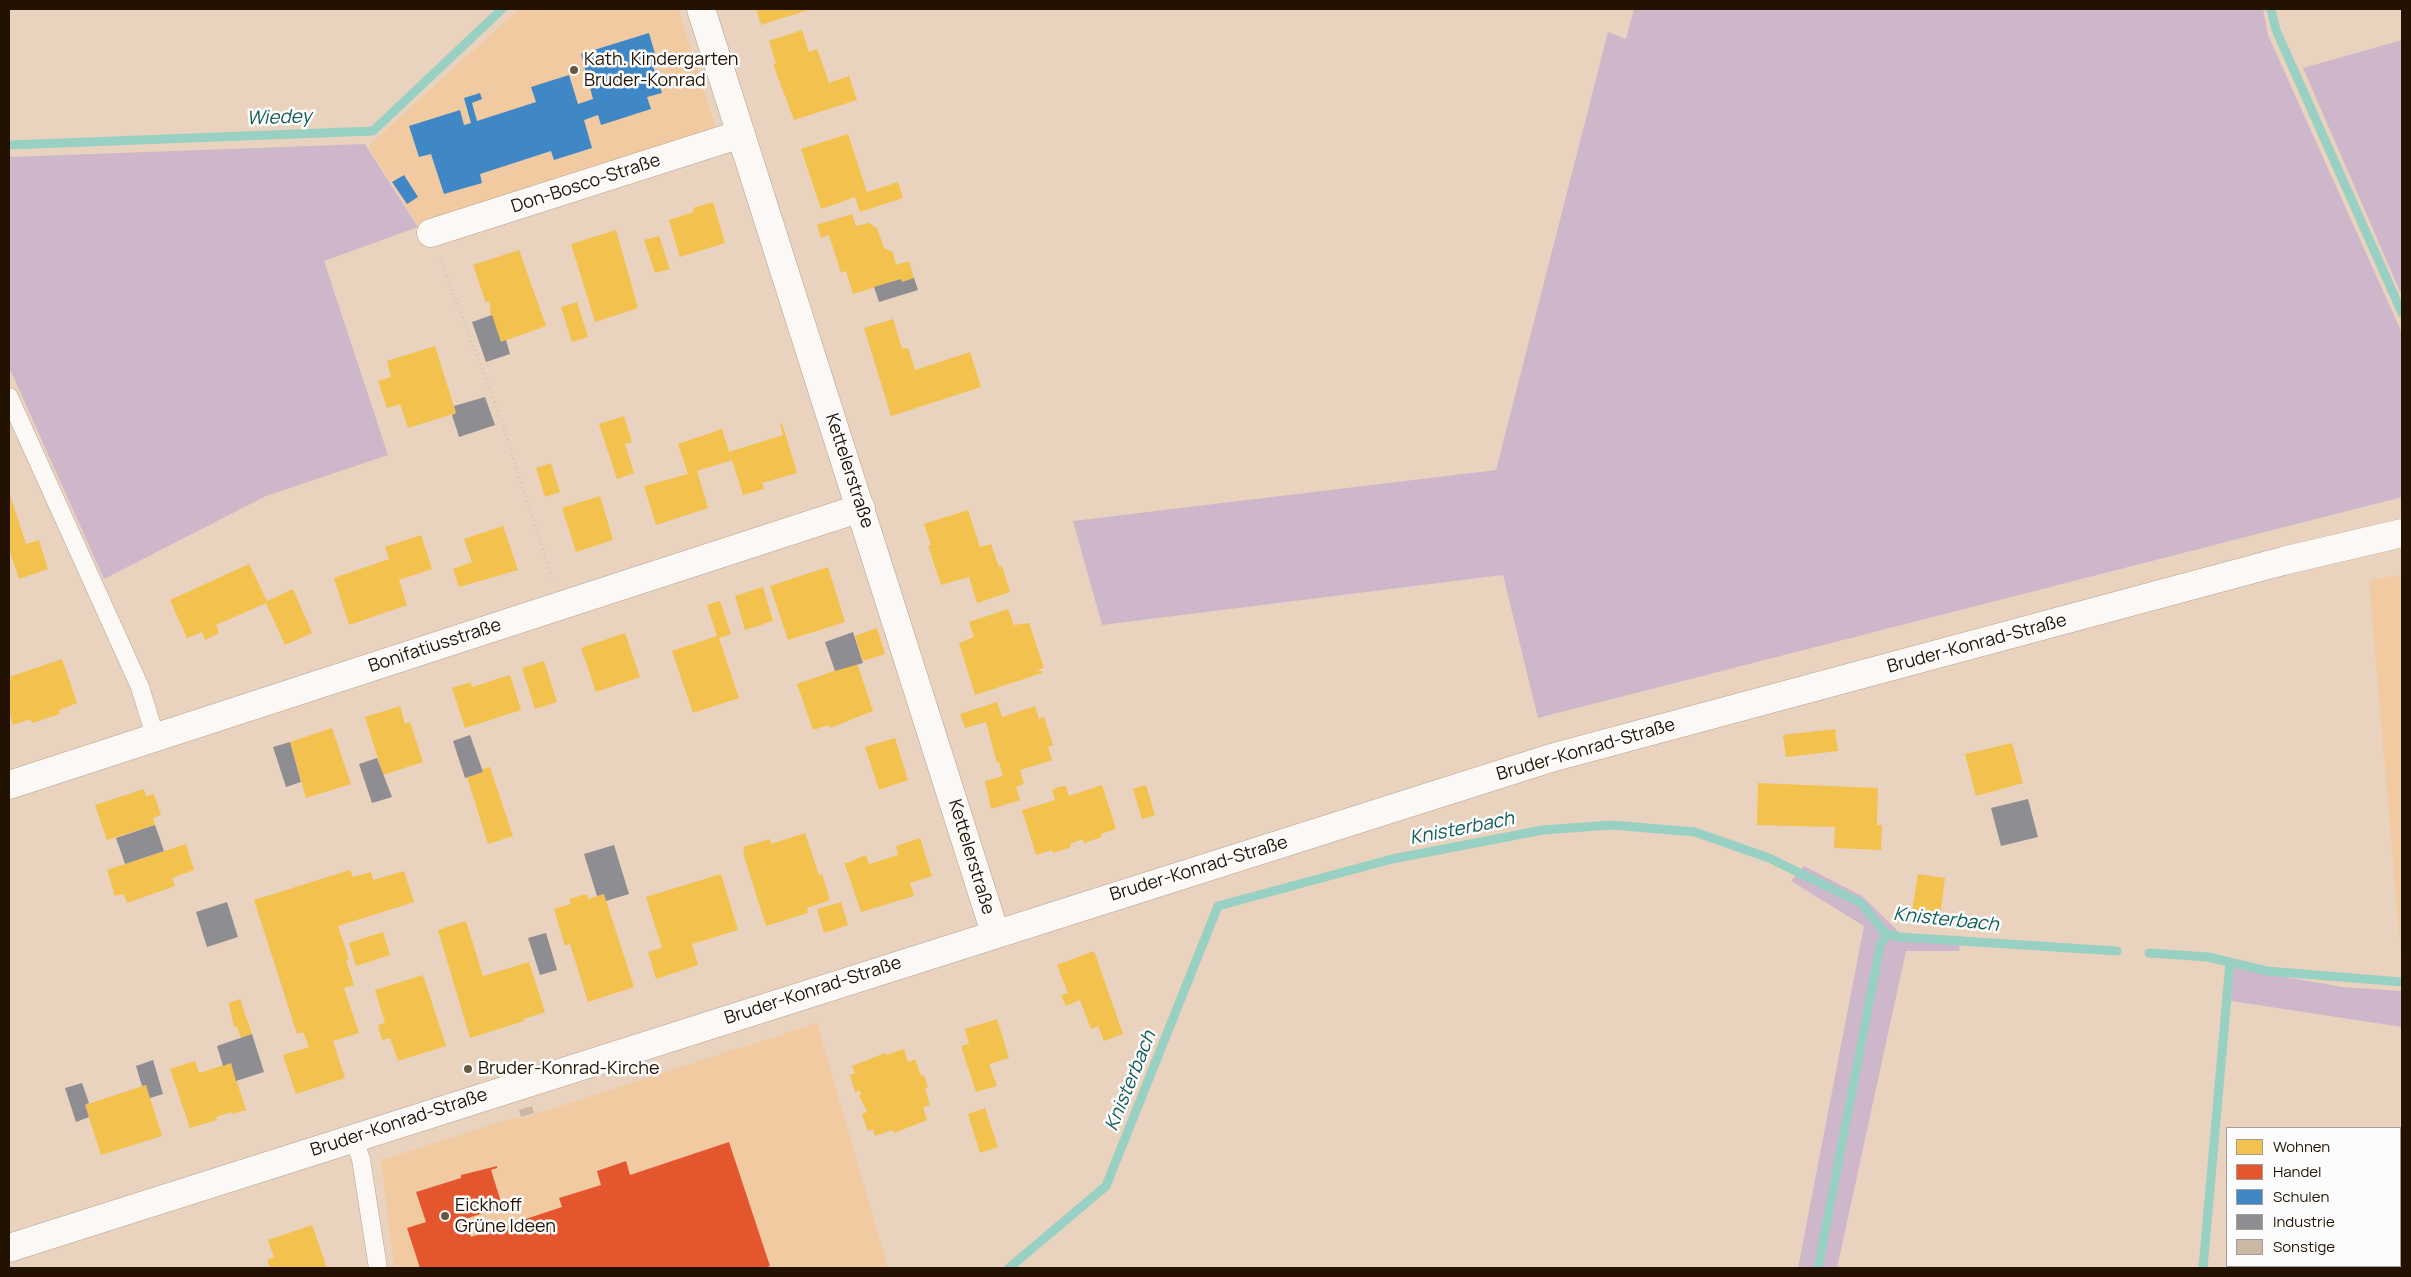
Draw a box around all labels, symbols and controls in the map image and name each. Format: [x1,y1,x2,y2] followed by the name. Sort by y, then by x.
[584,49,739,92] place label: Kath. Kindergarten Bruder-Konrad
[568,64,580,76] marker: Kath. Kindergarten Bruder-Konrad
[246,105,312,131] water label: Wiedey
[509,150,663,218] street label: Don-Bosco-Straße
[820,411,878,531] street label: Kettelerstraße
[1885,610,2069,678] street label: Bruder-Konrad-Straße
[366,614,504,678] street label: Bonifatiusstraße
[1494,714,1678,786] street label: Bruder-Konrad-Straße
[943,797,999,917] street label: Kettelerstraße
[1408,808,1516,850] water label: Knisterbach
[1107,832,1291,906] street label: Bruder-Konrad-Straße
[1892,903,2000,937] water label: Knisterbach
[722,952,904,1030] street label: Bruder-Konrad-Straße
[1101,1028,1161,1134] water label: Knisterbach
[478,1058,659,1080] place label: Bruder-Konrad-Kirche
[462,1063,474,1075] marker: Bruder-Konrad-Kirche
[308,1084,490,1162] street label: Bruder-Konrad-Straße
[2226,1127,2401,1267] legend
[2273,1136,2330,1157] text: Wohnen
[2273,1161,2322,1182] text: Handel
[2273,1186,2329,1207] text: Schulen
[455,1195,556,1238] place label: Eickhoff Grüne Ideen
[439,1210,451,1222] marker: Eickhoff Grüne Ideen
[2273,1211,2335,1232] text: Industrie
[2273,1236,2335,1257] text: Sonstige

